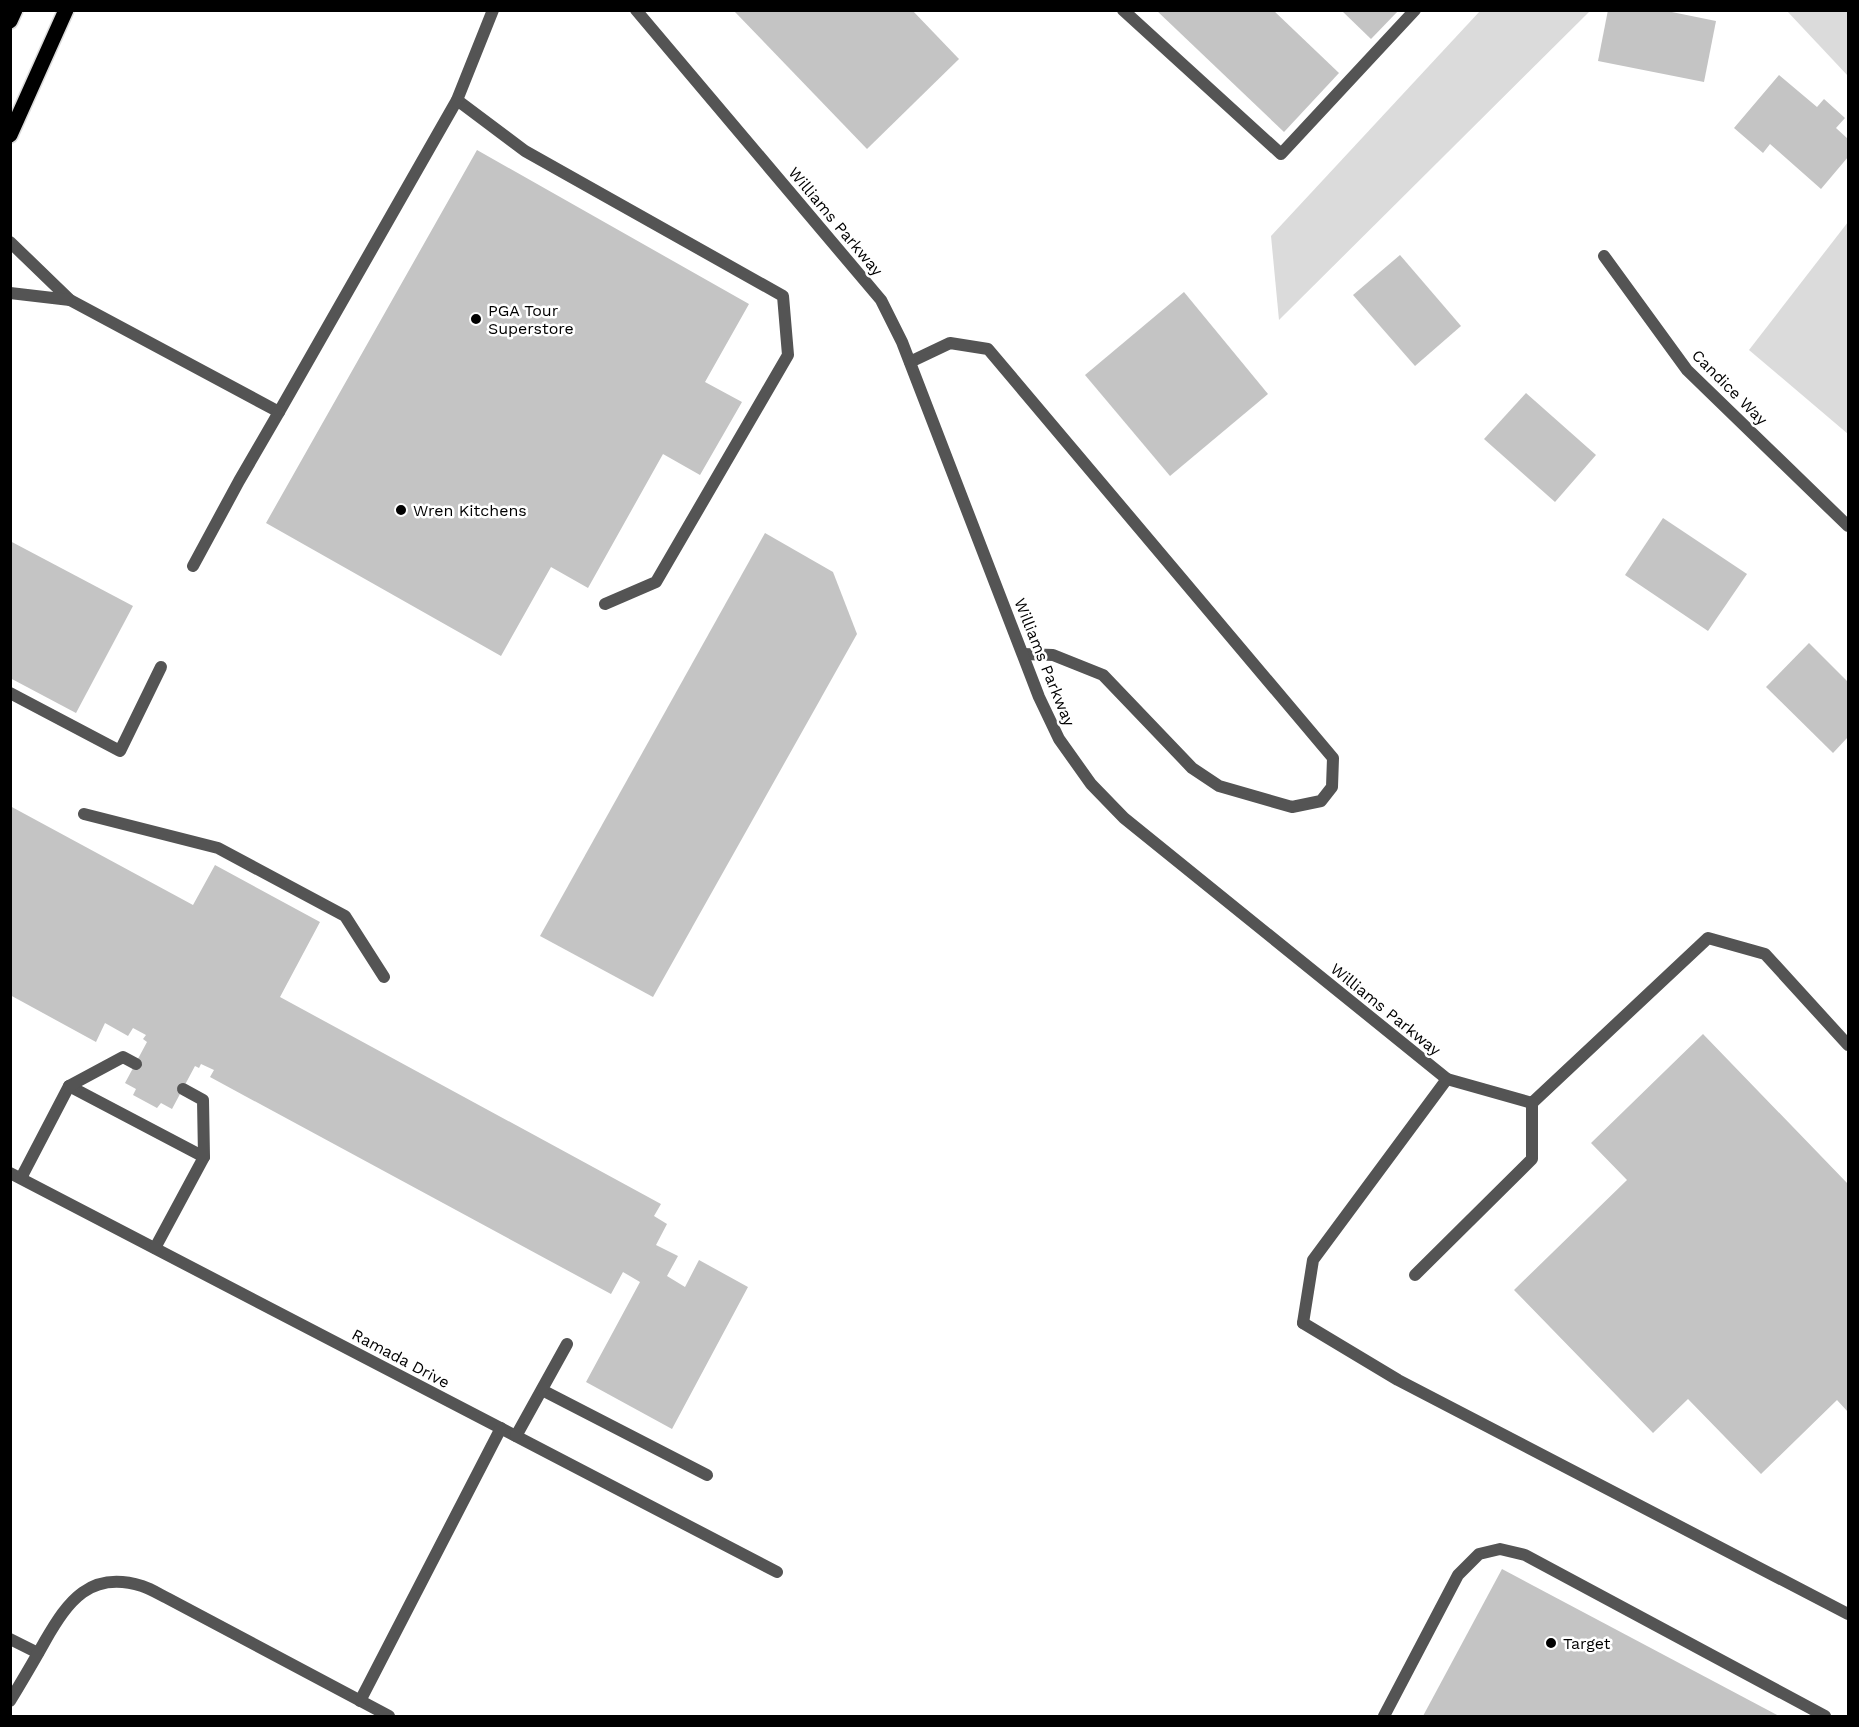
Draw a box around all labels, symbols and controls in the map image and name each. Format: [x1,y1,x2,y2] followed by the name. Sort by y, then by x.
[785,163,887,280] street label: Williams Parkway
[488,301,574,338] place label: PGA Tour Superstore
[469,312,483,326] marker: PGA Tour Superstore
[1688,346,1772,430] street label: Candice Way
[413,501,527,520] place label: Wren Kitchens
[394,503,408,517] marker: Wren Kitchens
[1010,595,1079,730] street label: Williams Parkway
[1327,959,1445,1060] street label: Williams Parkway
[349,1325,453,1392] street label: Ramada Drive
[1563,1634,1611,1653] place label: Target
[1544,1636,1558,1650] marker: Target

